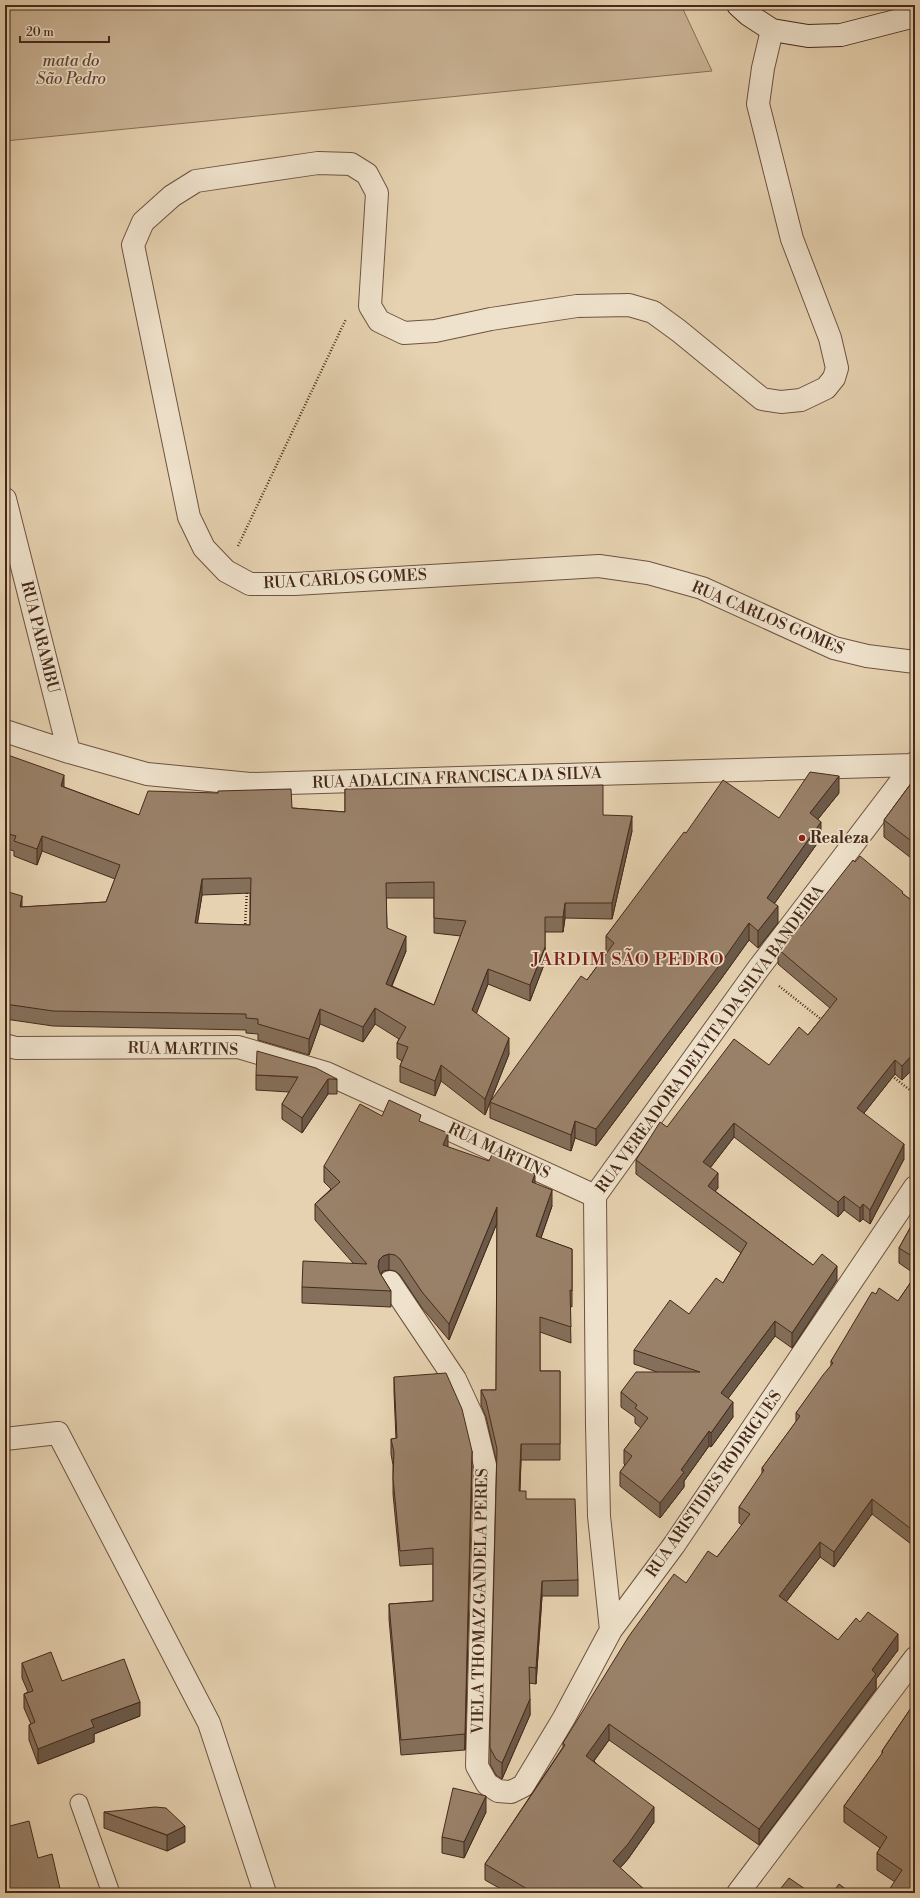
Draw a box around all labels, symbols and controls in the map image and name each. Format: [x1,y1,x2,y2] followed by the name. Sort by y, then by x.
[20,18,109,44] scale bar
[26,25,54,40] text: 20 m
[36,51,106,89] park label: mata do São Pedro
[263,565,427,593] street label: RUA CARLOS GOMES
[689,577,847,659] street label: RUA CARLOS GOMES
[16,579,64,695] street label: RUA PARAMBU
[312,763,603,793] street label: RUA ADALCINA FRANCISCA DA SILVA
[810,828,869,848] place label: Realeza
[797,833,807,843] marker: Realeza
[591,880,829,1197] street label: RUA VEREADORA DELVITA DA SILVA BANDEIRA
[530,947,725,971] district label: JARDIM SÃO PEDRO
[127,1038,239,1060] street label: RUA MARTINS
[445,1119,553,1183] street label: RUA MARTINS
[642,1387,786,1581] street label: RUA ARISTIDES RODRIGUES
[468,1468,492,1735] street label: VIELA THOMAZ GANDELA PERES

